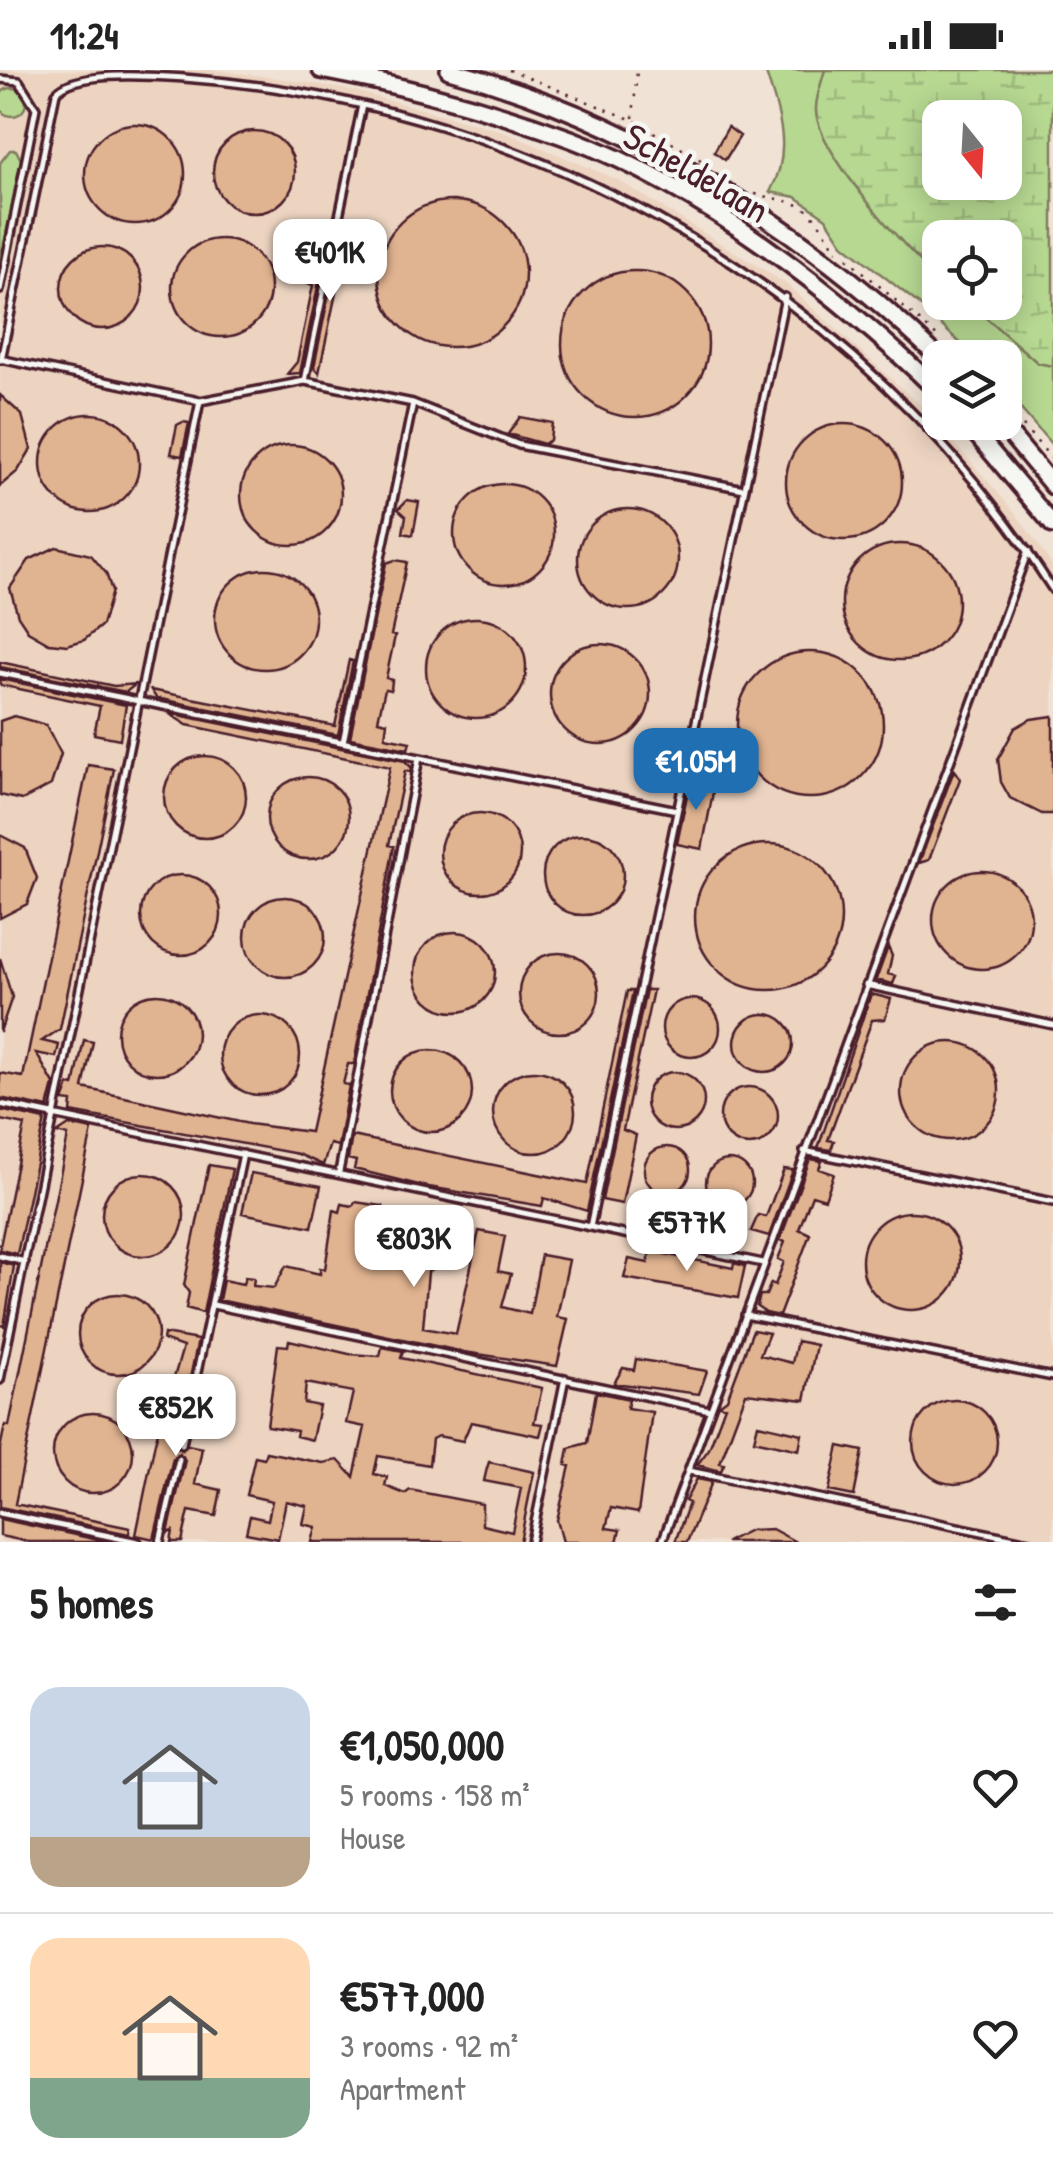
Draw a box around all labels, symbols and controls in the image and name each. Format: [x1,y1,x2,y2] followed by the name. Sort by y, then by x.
[50,9,118,61] text: 11:24
[922,100,1022,200] north arrow
[922,100,1022,440] map controls
[615,109,779,235] street label: Scheldelaan
[260,219,400,304] pin: €401K
[922,220,1022,320] button: locate
[295,230,365,273] text: €401K
[922,340,1022,440] button: layers
[615,728,777,813] pin: €1.05M
[656,739,736,782] text: €1.05M
[617,1189,757,1274] pin: €577K
[648,1200,726,1243] text: €577K
[344,1205,484,1290] pin: €803K
[377,1216,451,1259] text: €803K
[106,1374,246,1459] pin: €852K
[139,1385,213,1428] text: €852K
[30,1574,153,1631] text: 5 homes
[968,1575,1023,1630] icon: filters
[340,1716,504,1773] text: €1,050,000
[110,1727,230,1847] icon: home
[968,1760,1023,1815] icon: heart
[340,1773,530,1816] text: 5 rooms · 158 m²
[340,1816,406,1859] text: House
[340,1967,484,2024] text: €577,000
[110,1978,230,2098] icon: home
[968,2011,1023,2066] icon: heart
[340,2024,518,2067] text: 3 rooms · 92 m²
[340,2067,465,2110] text: Apartment

